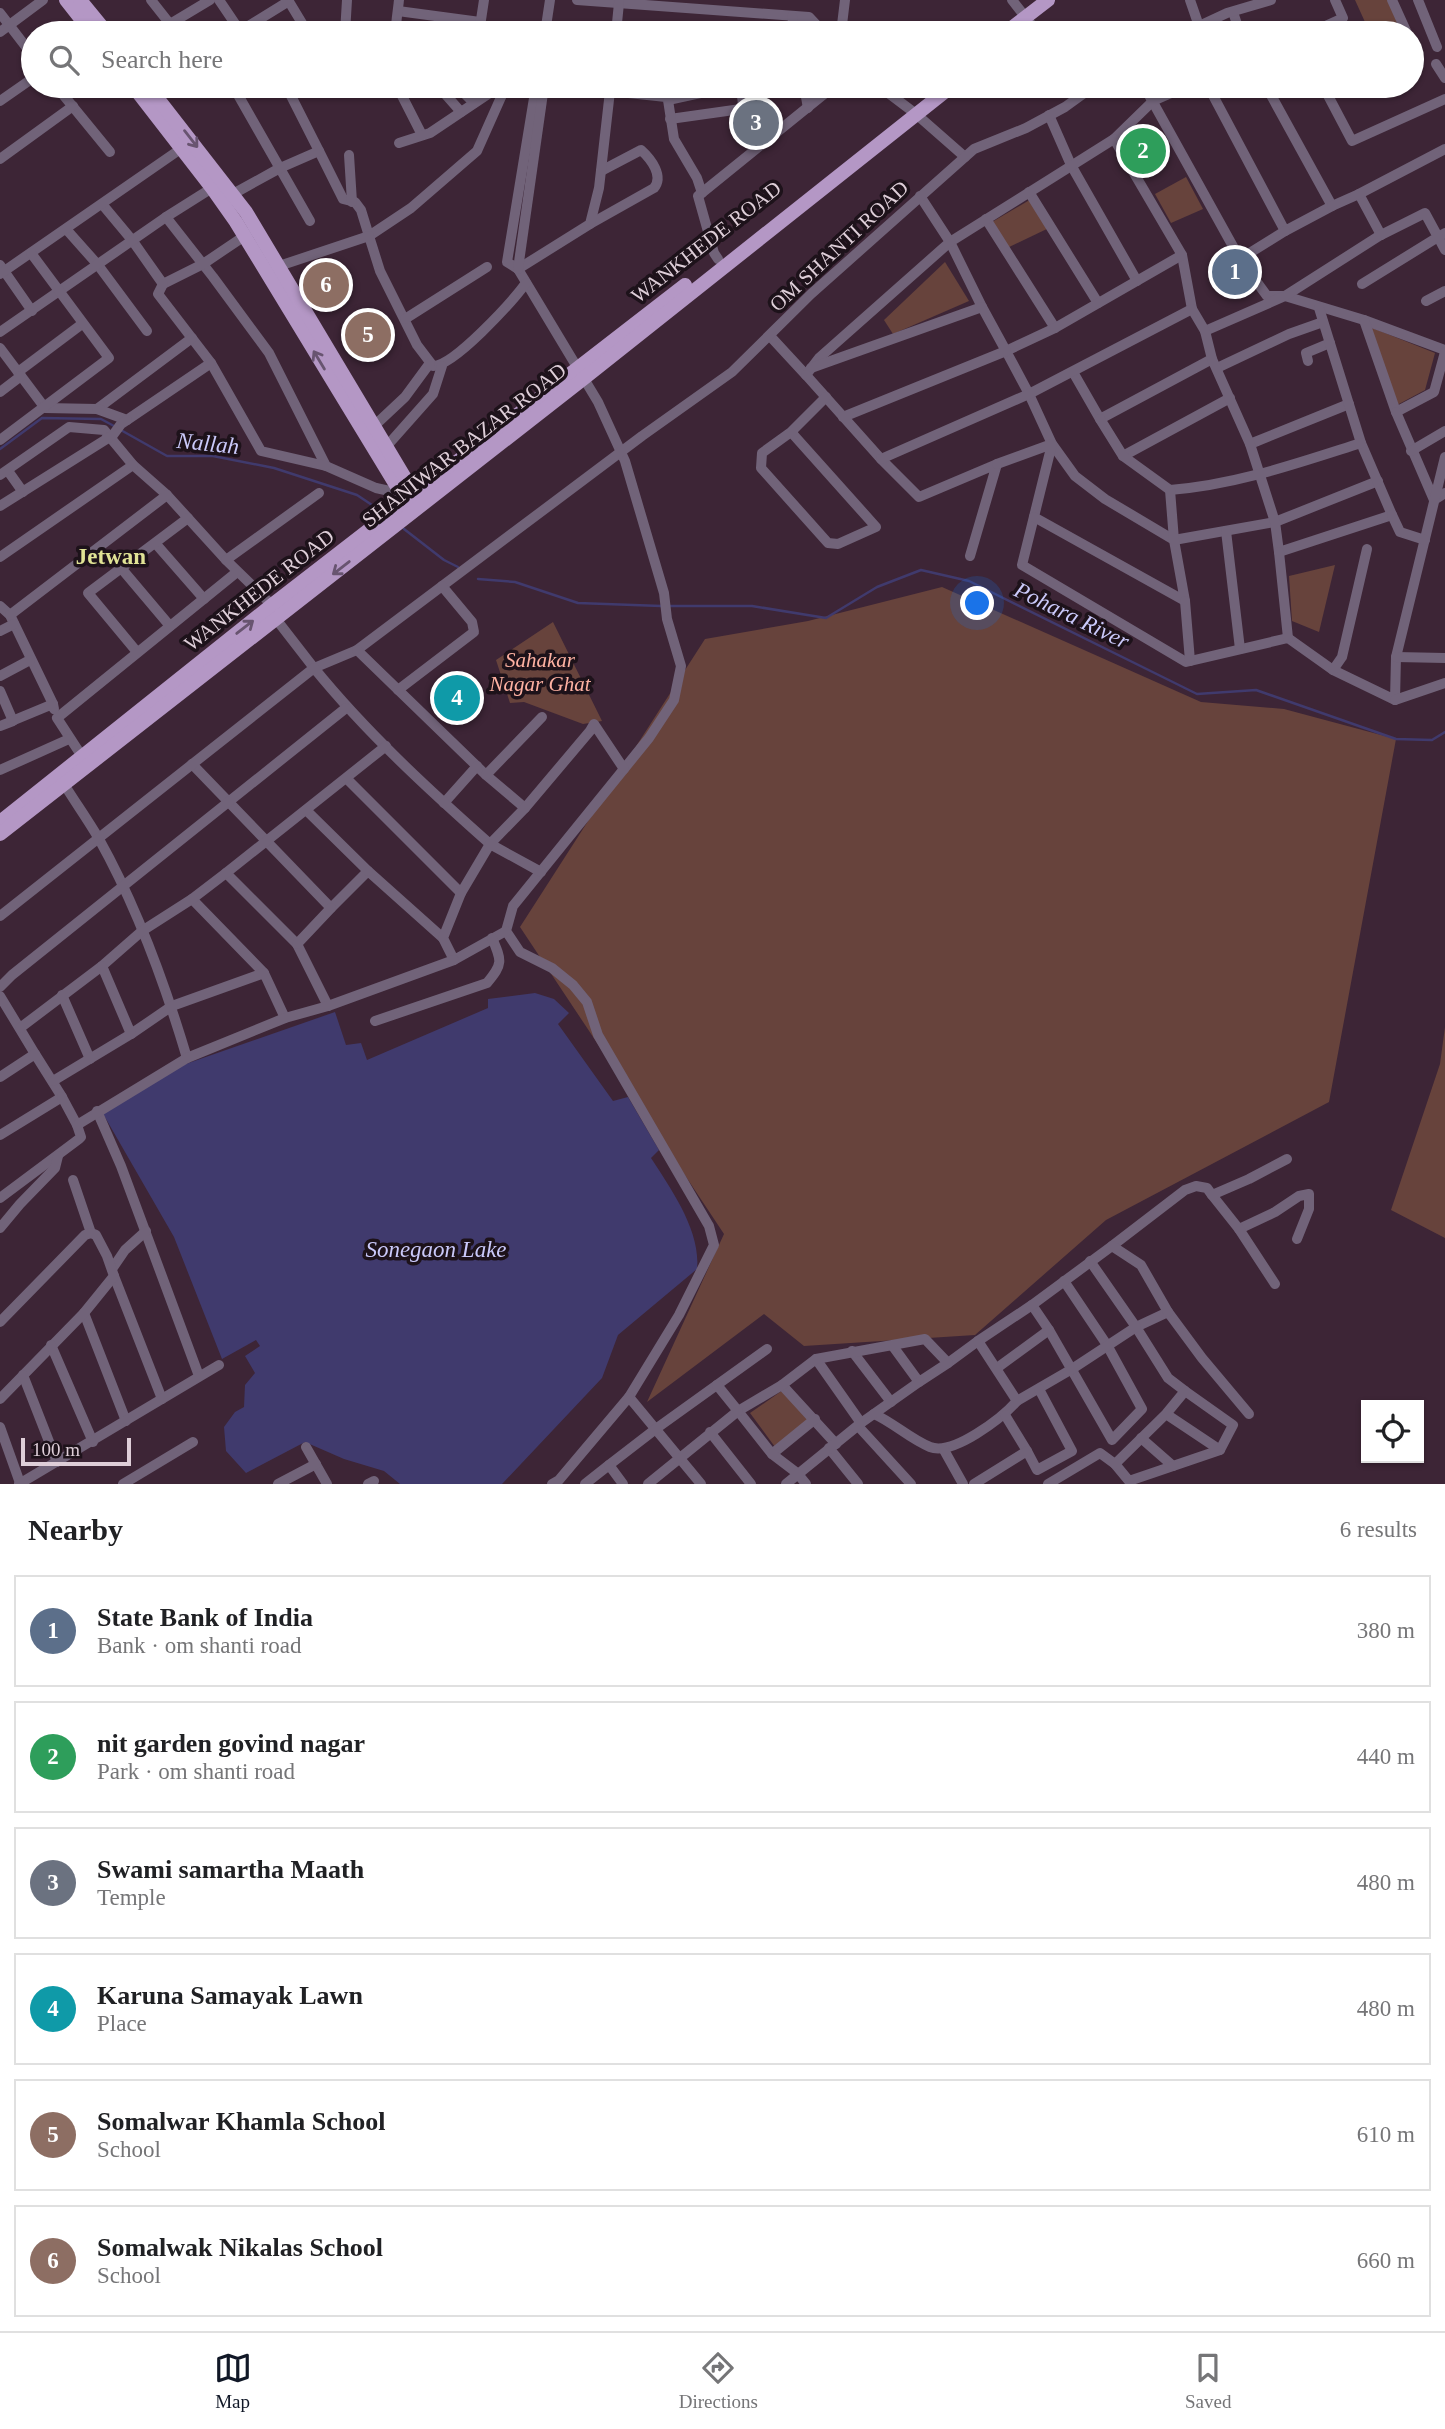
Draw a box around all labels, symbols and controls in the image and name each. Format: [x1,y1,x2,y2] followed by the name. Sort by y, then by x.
[21,21,1424,98] search box
[45,41,83,79] icon: search
[101,45,223,74] text: Search here
[733,97,779,149] pin: 3
[1120,125,1166,177] pin: 2
[183,130,198,148] one-way arrow
[626,176,786,308] street label: WANKHEDE ROAD
[765,176,913,316] street label: OM SHANTI ROAD
[1212,246,1258,298] pin: 1
[303,259,349,311] pin: 6
[345,309,391,361] pin: 5
[312,351,326,371] one-way arrow
[357,358,571,532] street label: SHANIWAR BAZAR ROAD
[175,428,240,459] water label: Nallah
[179,524,339,656] street label: WANKHEDE ROAD
[76,544,146,569] district label: Jetwan
[332,560,350,575] one-way arrow
[1009,576,1134,654] water label: Pohara River
[960,586,994,620] your location
[236,619,254,634] one-way arrow
[489,648,592,696] park label: Sahakar Nagar Ghat
[434,672,480,724] pin: 4
[365,1237,507,1262] water label: Sonegaon Lake
[1361,1400,1424,1463] map controls
[1361,1400,1424,1463] button: locate
[21,1435,131,1467] scale bar
[32,1439,80,1460] text: 100 m
[28,1513,123,1546] text: Nearby
[1340,1517,1417,1542] text: 6 results
[97,1603,313,1632] text: State Bank of India
[47,1618,59,1643] text: 1
[1357,1618,1415,1643] text: 380 m
[97,1633,301,1658] text: Bank · om shanti road
[97,1729,365,1758] text: nit garden govind nagar
[47,1744,59,1769] text: 2
[1357,1744,1415,1769] text: 440 m
[97,1759,295,1784] text: Park · om shanti road
[97,1855,364,1884] text: Swami samartha Maath
[47,1870,59,1895] text: 3
[1357,1870,1415,1895] text: 480 m
[97,1885,166,1910] text: Temple
[97,1981,363,2010] text: Karuna Samayak Lawn
[47,1996,59,2021] text: 4
[1357,1996,1415,2021] text: 480 m
[97,2011,147,2036] text: Place
[97,2107,385,2136] text: Somalwar Khamla School
[47,2122,59,2147] text: 5
[1357,2122,1415,2147] text: 610 m
[97,2137,161,2162] text: School
[97,2233,383,2262] text: Somalwak Nikalas School
[47,2248,59,2273] text: 6
[1357,2248,1415,2273] text: 660 m
[97,2263,161,2288] text: School
[214,2349,252,2413] tab: Map
[679,2349,758,2413] tab: Directions
[1185,2349,1231,2413] tab: Saved

